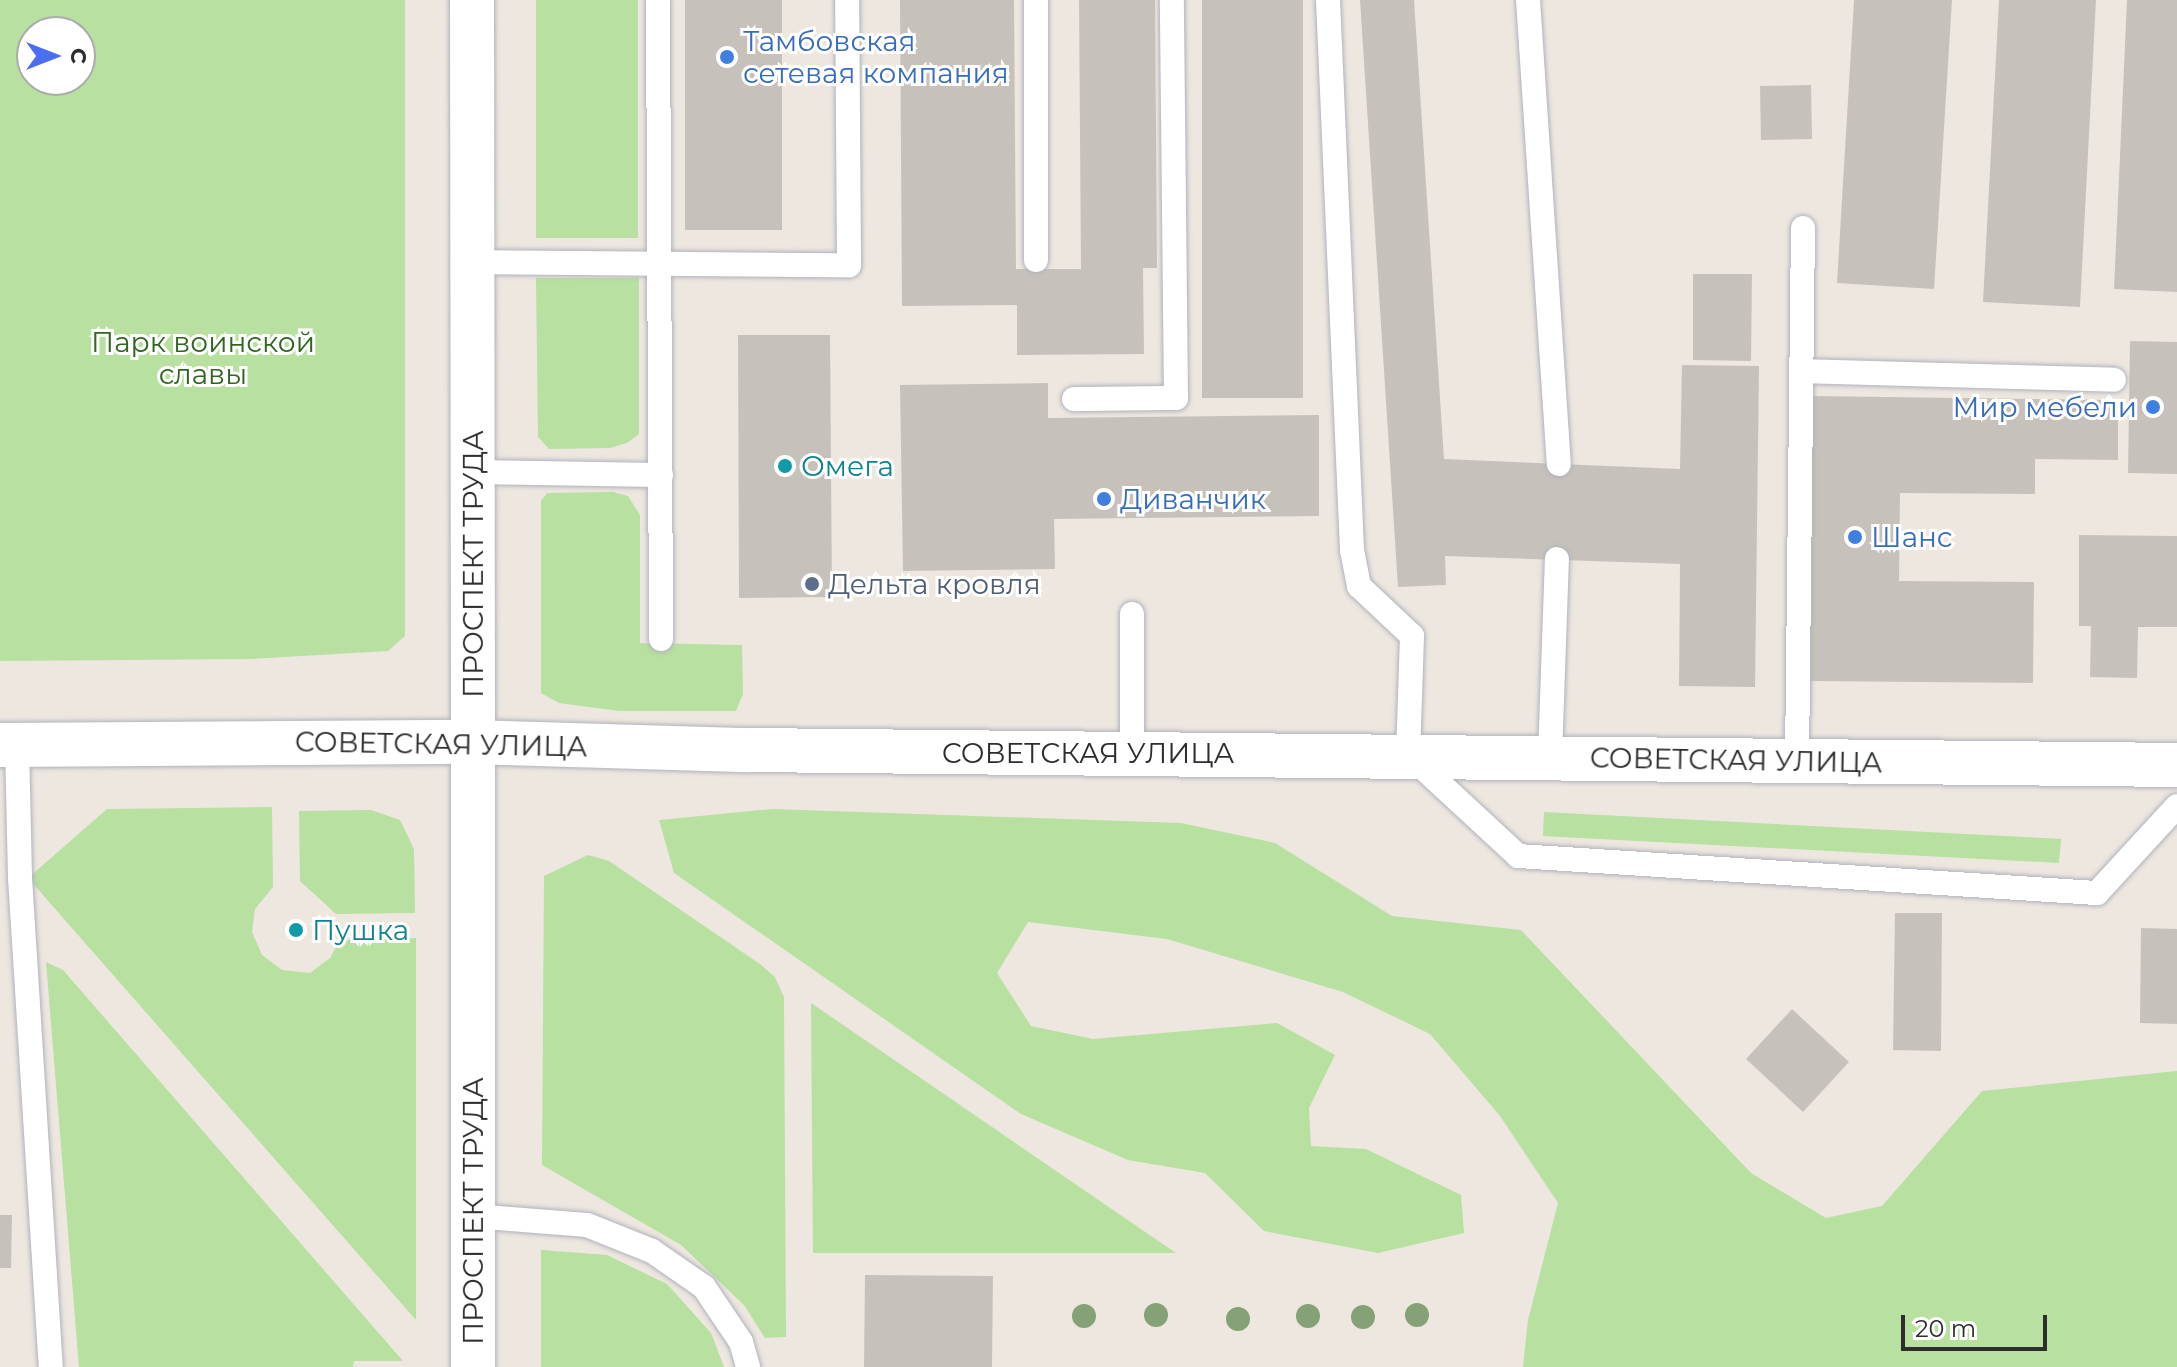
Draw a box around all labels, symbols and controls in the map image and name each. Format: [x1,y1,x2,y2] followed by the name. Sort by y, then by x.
[16,16,96,96] north arrow
[743,24,1009,90] place label: Тамбовская сетевая компания
[65,48,92,64] text: С
[718,48,736,66] marker: Тамбовская сетевая компания
[91,325,315,391] park label: Парк воинской славы
[1952,390,2137,424] place label: Мир мебели
[2144,398,2162,416] marker: Мир мебели
[456,430,490,698] street label: ПРОСПЕКТ ТРУДА
[801,449,894,483] place label: Омега
[776,457,794,475] marker: Омега
[1120,482,1266,516] place label: Диванчик
[1095,490,1113,508] marker: Диванчик
[1871,520,1953,554] place label: Шанс
[1846,528,1864,546] marker: Шанс
[828,567,1041,601] place label: Дельта кровля
[803,575,821,593] marker: Дельта кровля
[294,725,588,763] street label: СОВЕТСКАЯ УЛИЦА
[942,736,1234,770] street label: СОВЕТСКАЯ УЛИЦА
[1589,741,1883,779] street label: СОВЕТСКАЯ УЛИЦА
[312,913,409,947] place label: Пушка
[287,921,305,939] marker: Пушка
[456,1077,490,1345] street label: ПРОСПЕКТ ТРУДА
[1905,1299,2051,1349] scale bar
[1915,1314,1976,1343] text: 20 m

